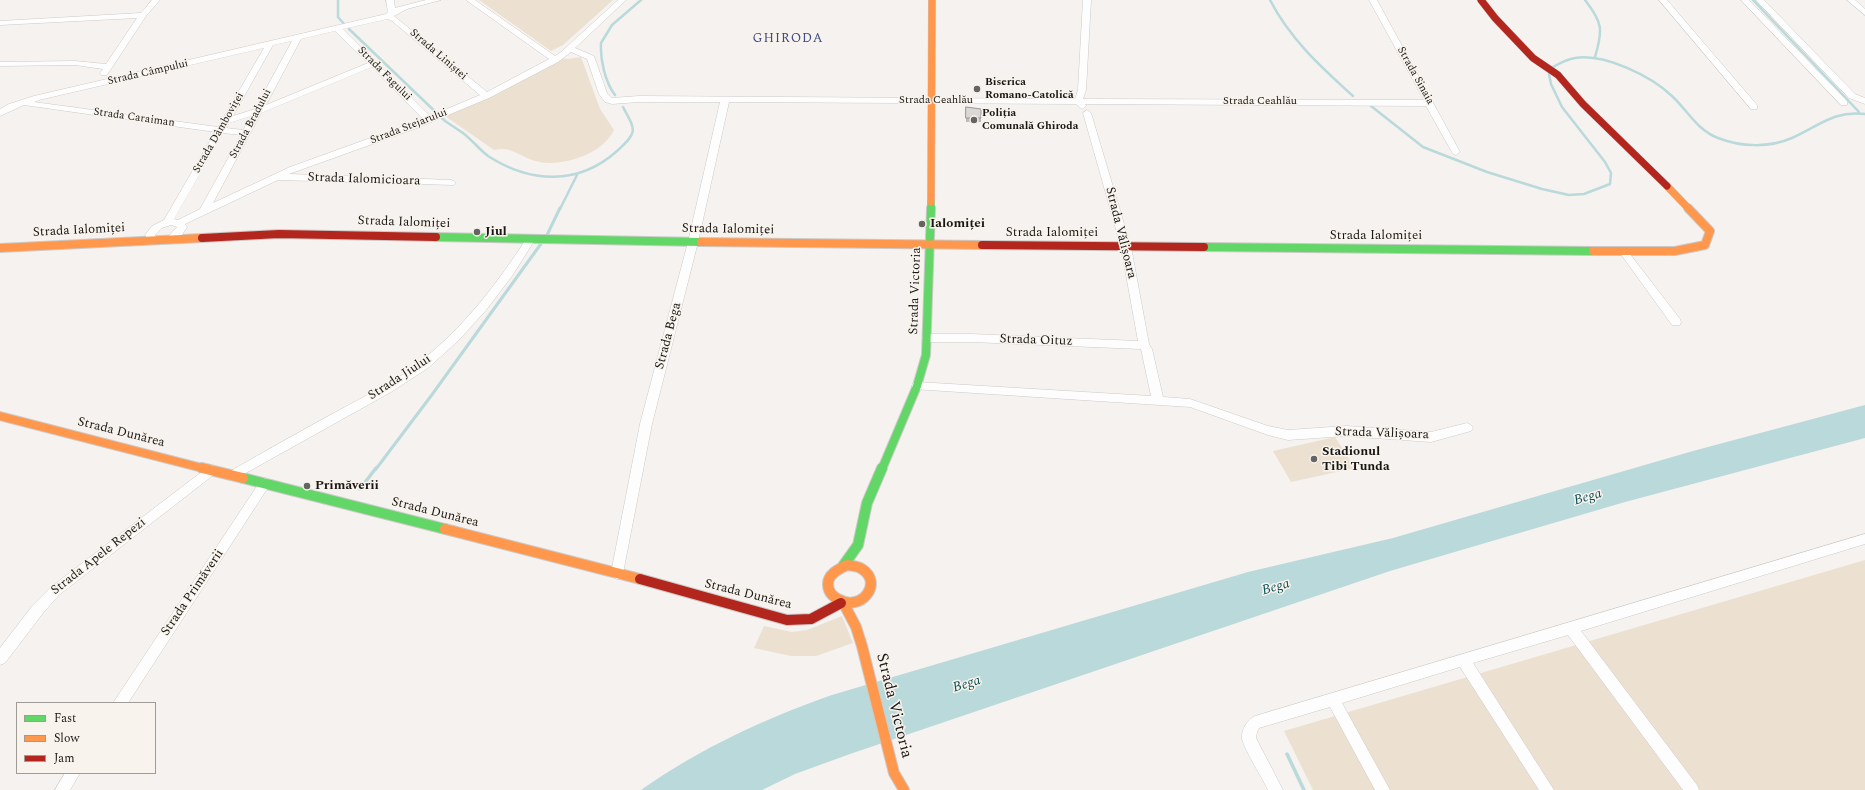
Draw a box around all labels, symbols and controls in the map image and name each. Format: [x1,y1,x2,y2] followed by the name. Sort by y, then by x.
[407,27,469,83] street label: Strada Liniștei
[752,31,824,47] district label: GHIRODA
[354,44,414,104] street label: Strada Fagului
[1394,45,1436,107] street label: Strada Sinaia
[106,57,190,89] street label: Strada Câmpului
[985,76,1074,102] place label: Biserica Romano-Catolică
[972,84,982,94] marker: Biserica Romano-Catolică
[227,87,275,161] street label: Strada Bradului
[191,90,247,176] street label: Strada Dâmboviței
[899,94,973,108] street label: Strada Ceahlău
[1223,95,1297,109] street label: Strada Ceahlău
[93,106,175,130] street label: Strada Caraiman
[369,106,449,148] street label: Strada Stejarului
[982,107,1078,133] place label: Poliția Comunală Ghiroda
[969,115,979,125] marker: Poliția Comunală Ghiroda
[307,170,421,190] street label: Strada Ialomicioara
[1101,185,1139,281] street label: Strada Vălișoara
[357,214,451,232] street label: Strada Ialomiței
[930,216,985,232] place label: Ialomiței
[917,219,927,229] marker: Ialomiței
[32,221,126,241] street label: Strada Ialomiței
[682,221,774,239] street label: Strada Ialomiței
[485,224,507,240] place label: Jiul
[1006,225,1098,241] street label: Strada Ialomiței
[472,227,482,237] marker: Jiul
[1330,228,1422,244] street label: Strada Ialomiței
[907,247,925,335] street label: Strada Victoria
[653,301,685,371] street label: Strada Bega
[999,332,1073,350] street label: Strada Oituz
[366,352,434,404] street label: Strada Jiului
[76,415,166,451] street label: Strada Dunărea
[1335,425,1429,443] street label: Strada Vălișoara
[1322,444,1390,475] place label: Stadionul Tibi Tunda
[1309,454,1319,464] marker: Stadionul Tibi Tunda
[315,478,379,494] place label: Primăverii
[302,481,312,491] marker: Primăverii
[1572,486,1604,510] water label: Bega
[390,495,480,531] street label: Strada Dunărea
[48,515,150,599] street label: Strada Apele Repezi
[158,547,228,639] street label: Strada Primăverii
[1260,576,1292,600] water label: Bega
[703,577,793,613] street label: Strada Dunărea
[871,651,915,761] street label: Strada Victoria
[951,673,983,697] water label: Bega
[16,702,156,774] legend
[54,709,76,728] text: Fast
[54,729,79,748] text: Slow
[54,749,75,768] text: Jam

